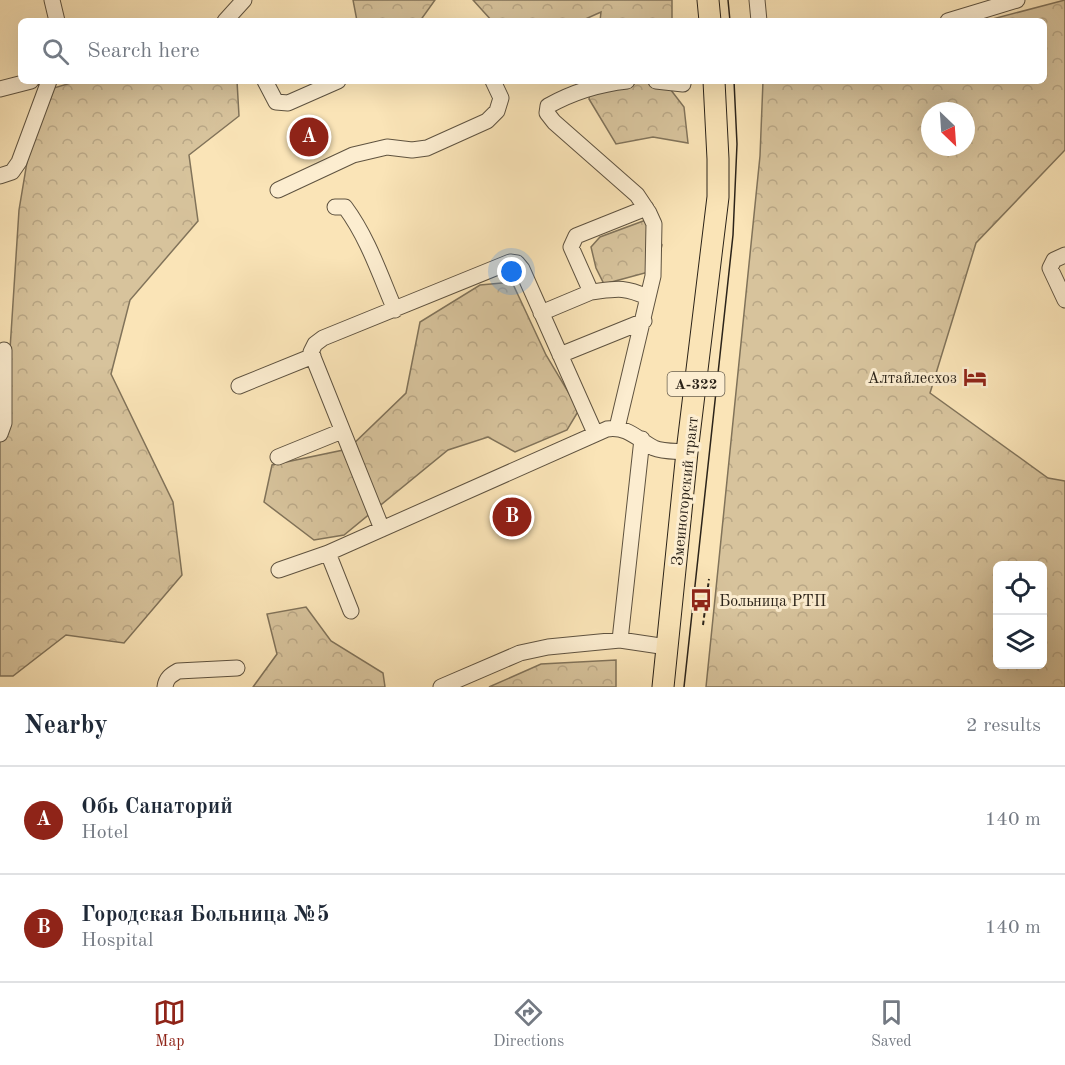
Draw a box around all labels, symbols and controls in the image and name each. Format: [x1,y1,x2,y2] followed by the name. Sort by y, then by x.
[18,18,1047,84] search box
[39,35,72,68] icon: search
[87,40,200,62] text: Search here
[921,102,975,156] north arrow
[290,114,328,160] pin: A
[497,257,526,286] your location
[962,364,988,390] hotel icon: Алтайлесхоз
[867,371,957,387] place label: Алтайлесхоз
[668,372,724,396] road number: А-322
[670,416,702,567] street label: Змеиногорский тракт
[492,494,532,540] pin: B
[993,561,1047,669] map controls
[993,561,1047,615] button: locate
[688,587,714,613] bus stop icon: Больница РТП
[719,594,826,610] place label: Больница РТП
[993,615,1047,669] button: layers
[24,713,108,739] text: Nearby
[966,716,1041,736] text: 2 results
[81,796,233,818] text: Обь Санаторий
[36,810,51,830] text: A
[985,810,1041,830] text: 140 m
[81,823,128,843] text: Hotel
[81,904,330,926] text: Городская Больница №5
[36,918,51,938] text: B
[985,918,1041,938] text: 140 m
[81,931,153,951] text: Hospital
[153,996,186,1052] tab: Map
[493,996,564,1052] tab: Directions
[871,996,912,1052] tab: Saved

